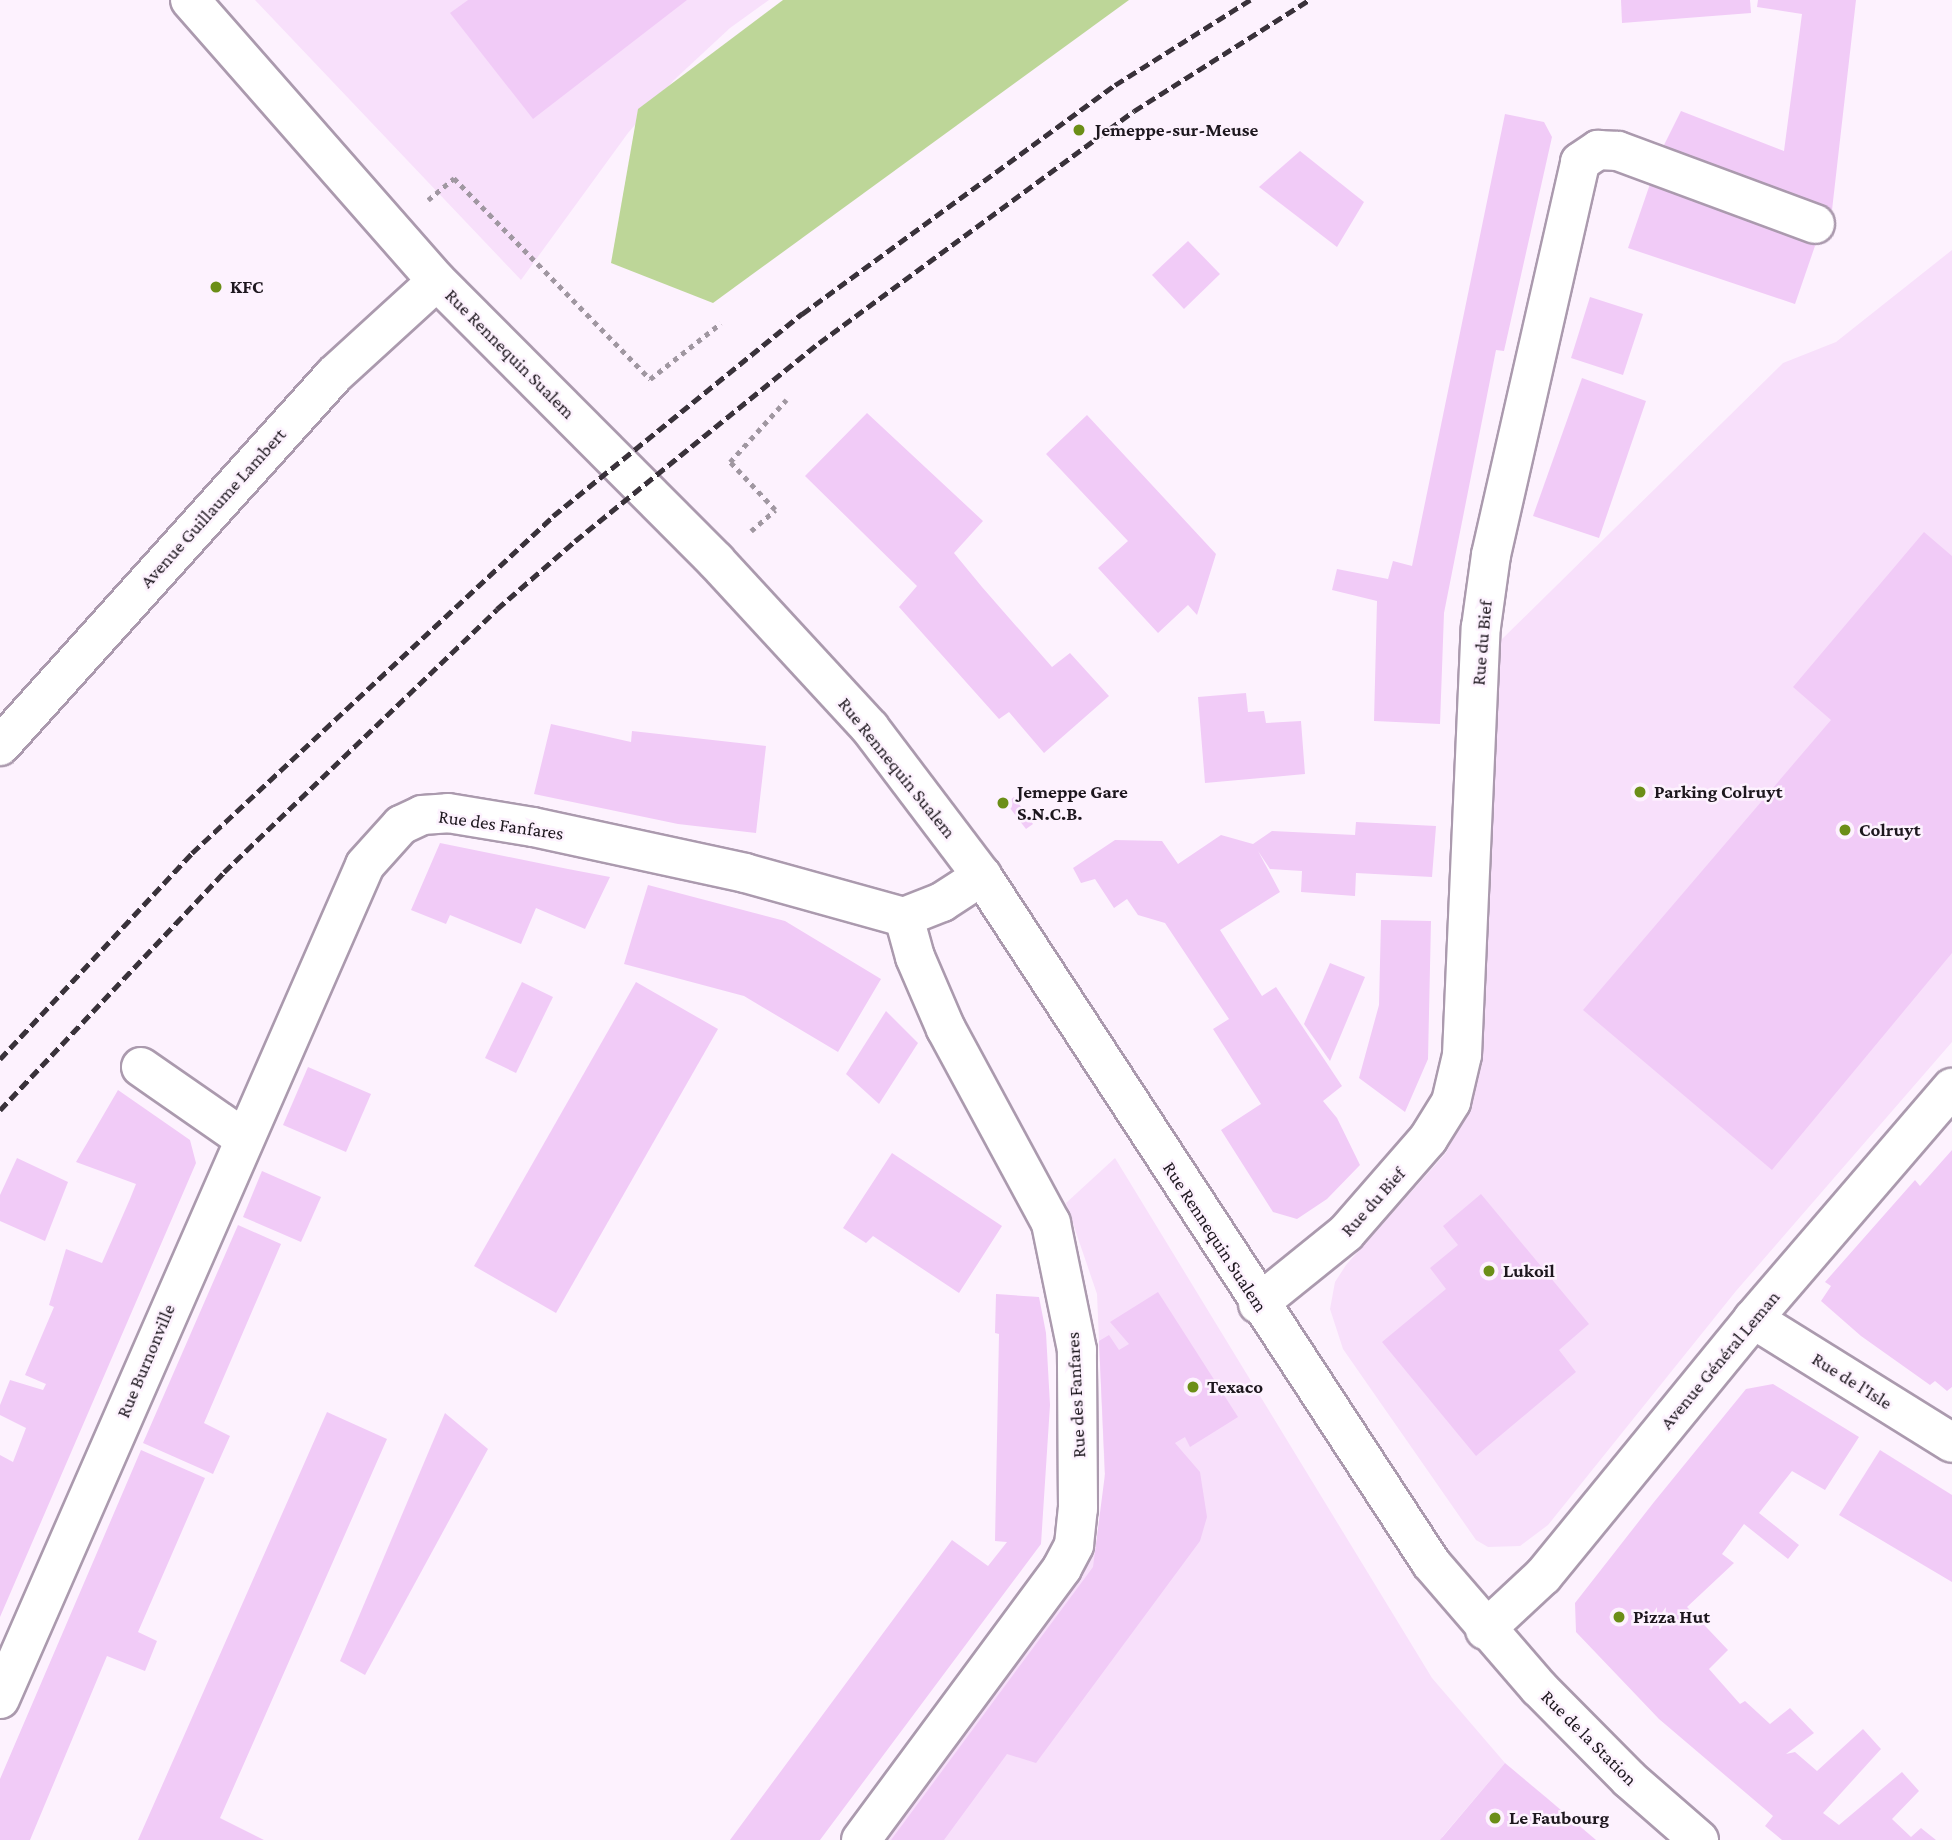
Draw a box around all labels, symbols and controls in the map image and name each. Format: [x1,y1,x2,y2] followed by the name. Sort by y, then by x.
[1095,119,1258,141] place label: Jemeppe-sur-Meuse
[1069,120,1089,140] marker: Jemeppe-sur-Meuse
[230,276,263,298] place label: KFC
[208,279,224,295] marker: KFC
[440,284,580,424] street label: Rue Rennequin Sualem
[135,423,291,593] street label: Avenue Guillaume Lambert
[1467,600,1497,686] street label: Rue du Bief
[833,693,961,843] street label: Rue Rennequin Sualem
[1017,781,1128,825] place label: Jemeppe Gare S.N.C.B.
[1654,781,1783,803] place label: Parking Colruyt
[1632,784,1648,800] marker: Parking Colruyt
[995,795,1011,811] marker: Jemeppe Gare S.N.C.B.
[437,805,565,845] street label: Rue des Fanfares
[1859,819,1921,841] place label: Colruyt
[1837,822,1853,838] marker: Colruyt
[1158,1158,1272,1316] street label: Rue Rennequin Sualem
[1336,1163,1410,1241] street label: Rue du Bief
[1503,1260,1555,1282] place label: Lukoil
[1481,1263,1497,1279] marker: Lukoil
[1655,1286,1785,1434] street label: Avenue Général Leman
[112,1301,180,1421] street label: Rue Burnonville
[1061,1331,1091,1459] street label: Rue des Fanfares
[1808,1347,1896,1415] street label: Rue de l'Isle
[1207,1376,1263,1398] place label: Texaco
[1185,1379,1201,1395] marker: Texaco
[1633,1606,1710,1628] place label: Pizza Hut
[1611,1609,1627,1625] marker: Pizza Hut
[1536,1685,1642,1791] street label: Rue de la Station
[1509,1807,1609,1829] place label: Le Faubourg
[1487,1810,1503,1826] marker: Le Faubourg

